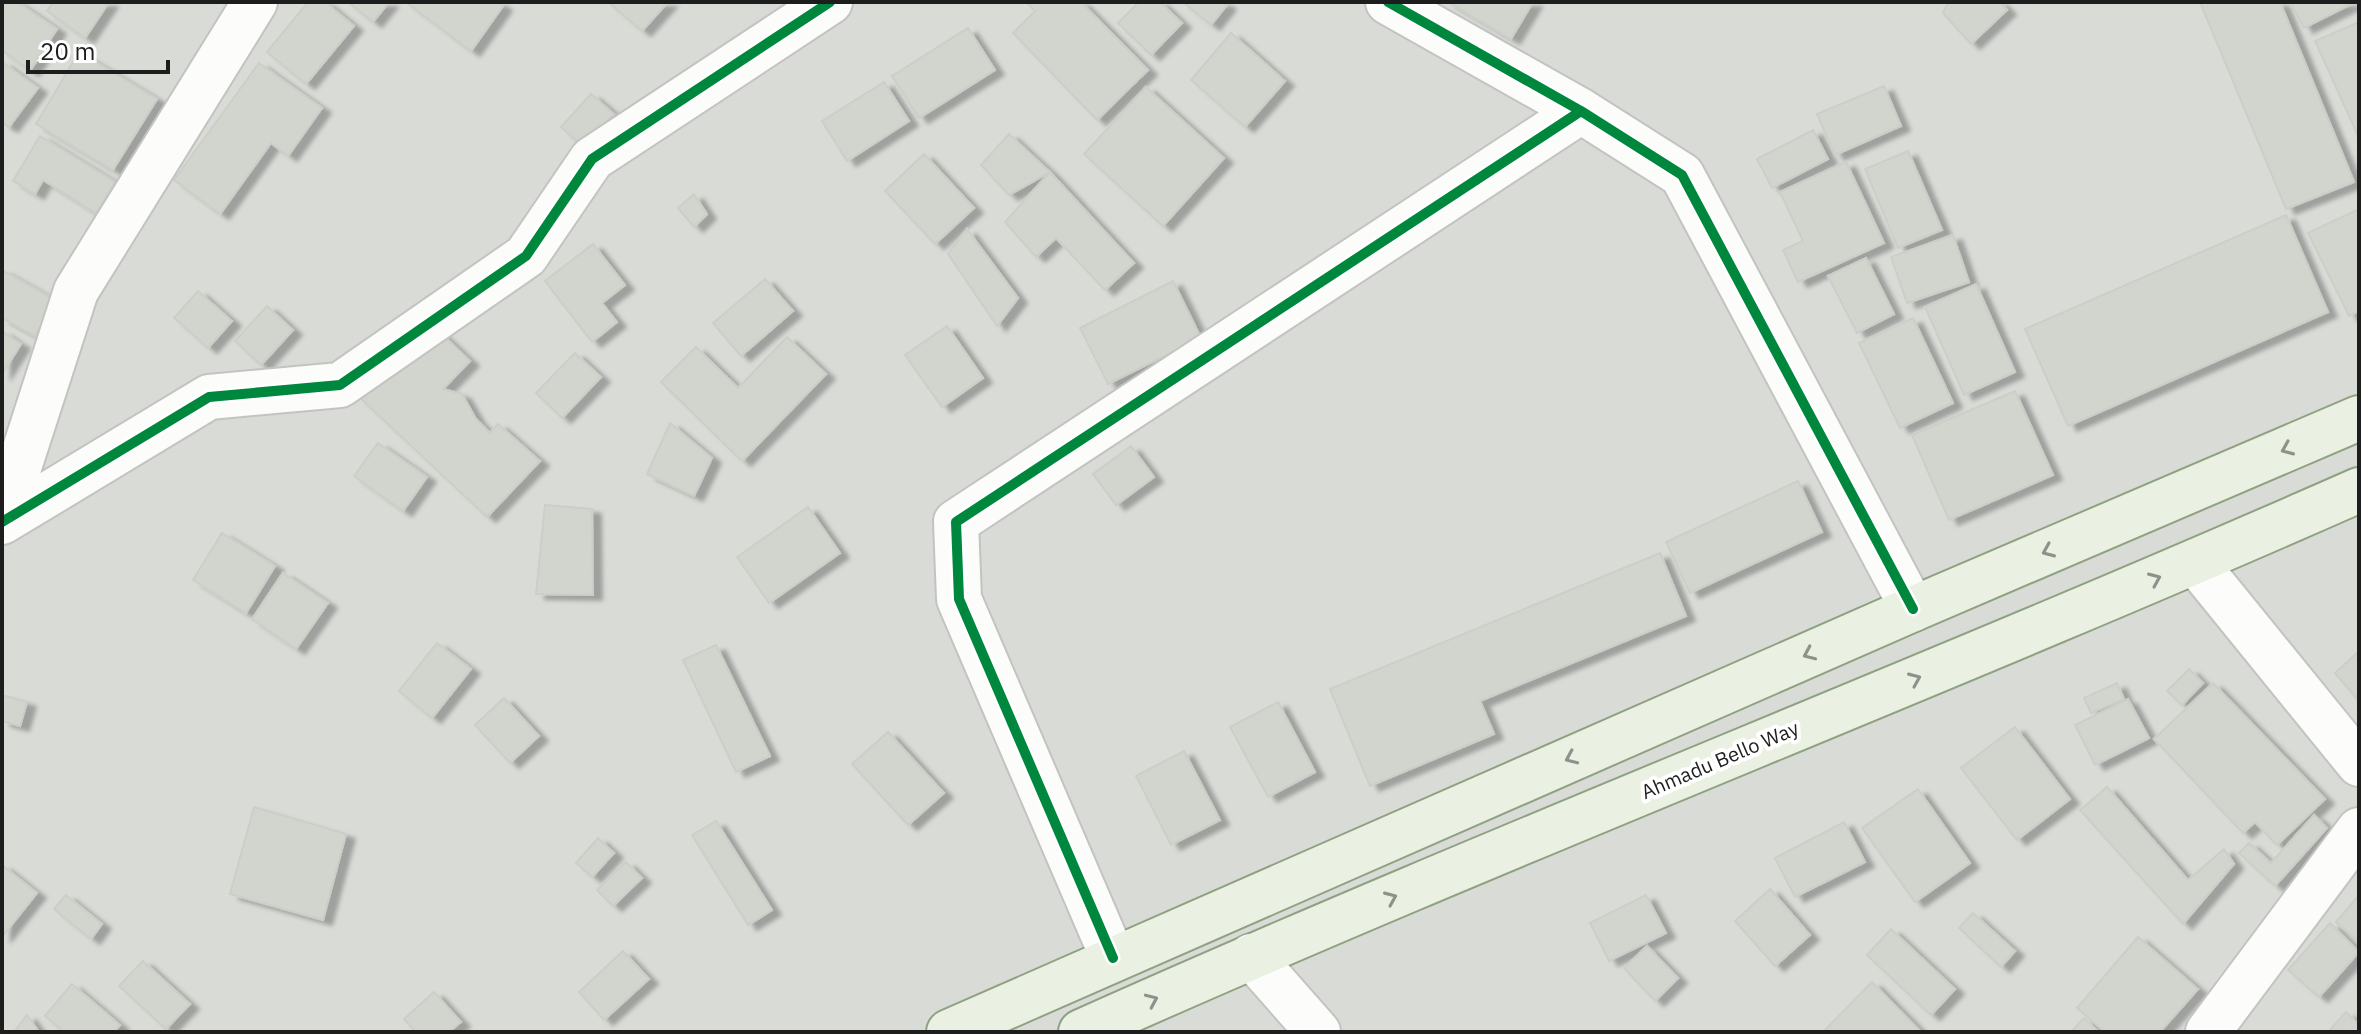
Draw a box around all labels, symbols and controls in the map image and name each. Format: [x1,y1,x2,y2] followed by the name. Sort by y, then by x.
[28,24,168,74] scale bar
[40,35,95,67] text: 20 m
[2281,439,2295,455] one-way arrow
[2042,542,2056,558] one-way arrow
[2147,572,2161,589] one-way arrow
[1803,644,1818,660] one-way arrow
[1907,672,1921,689] one-way arrow
[1637,714,1803,805] street label: Ahmadu Bello Way
[1565,749,1579,765] one-way arrow
[1383,891,1397,907] one-way arrow
[1144,994,1158,1010] one-way arrow

